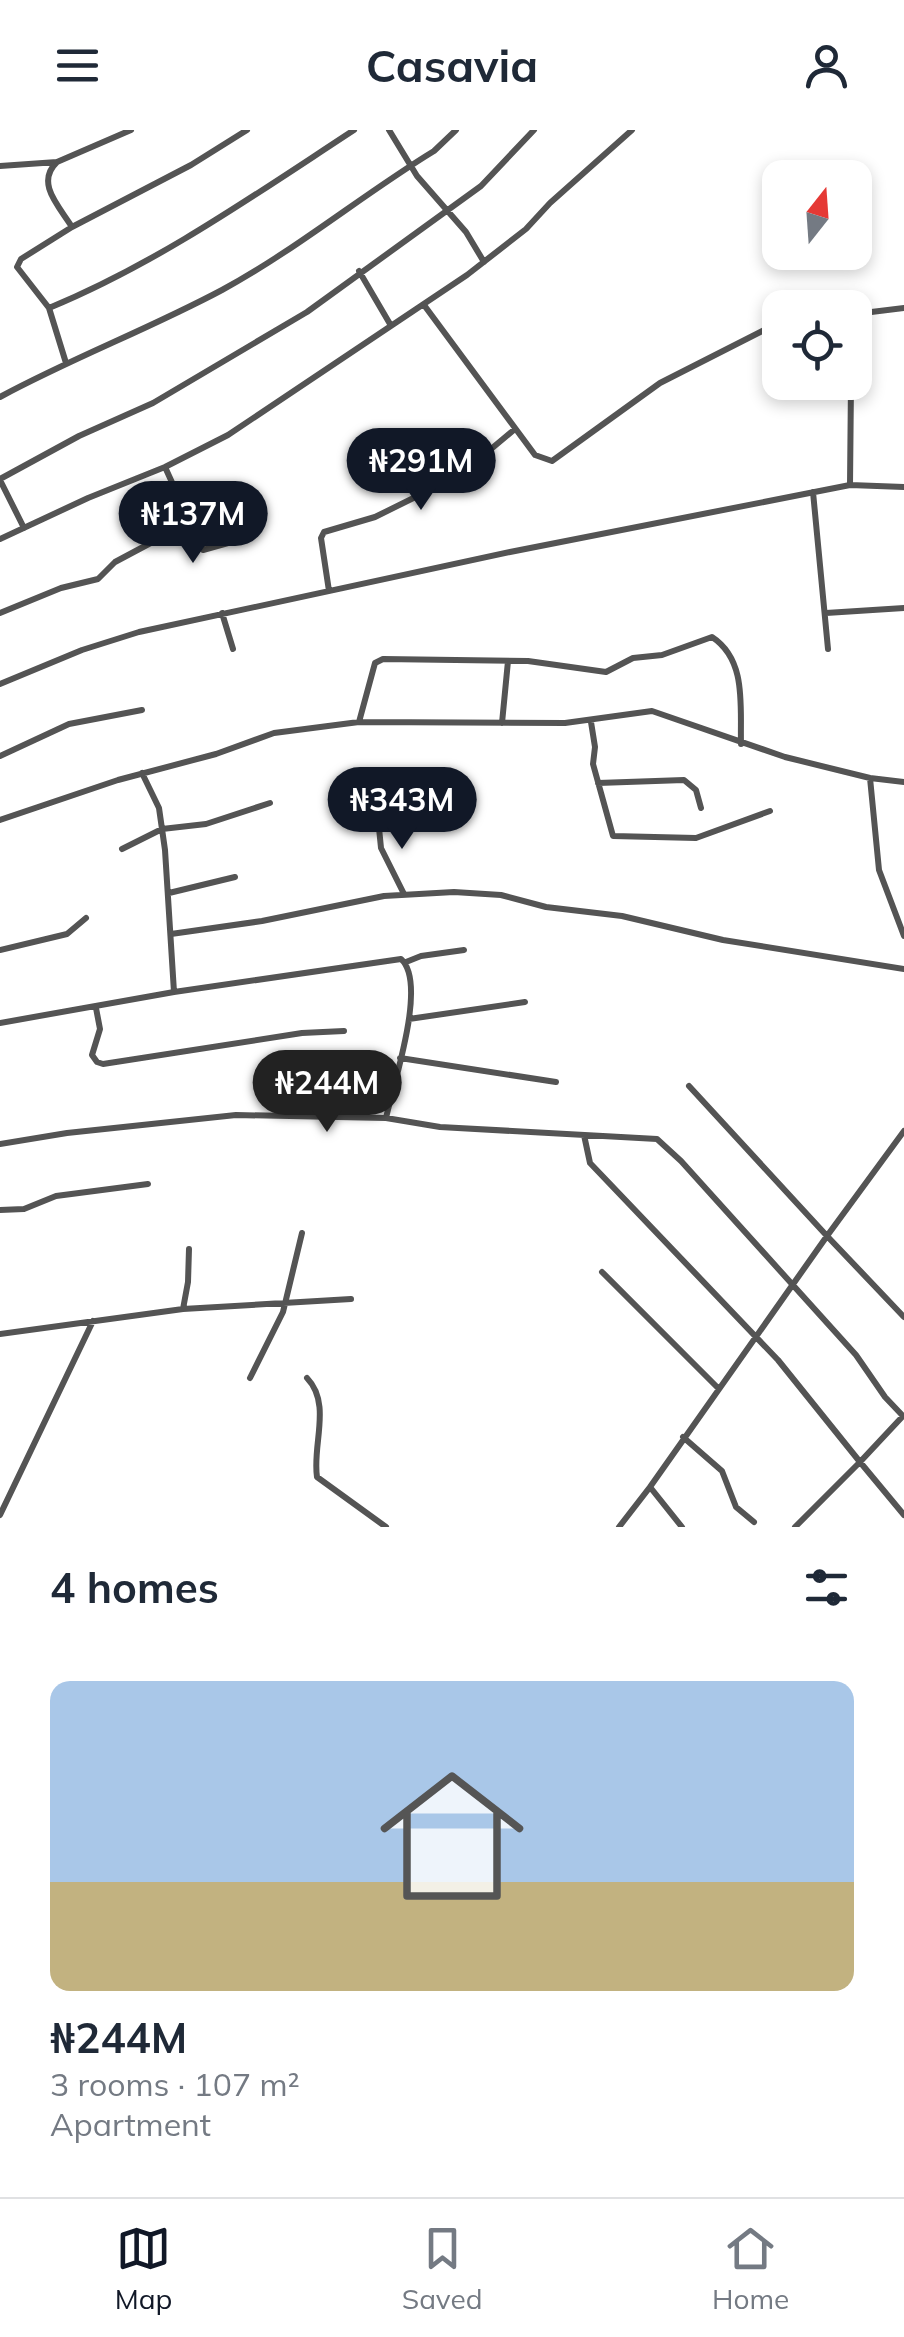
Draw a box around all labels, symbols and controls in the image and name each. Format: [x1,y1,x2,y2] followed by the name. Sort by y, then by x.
[366,37,538,93] text: Casavia
[50,38,105,93] icon: menu
[799,38,854,93] icon: person
[762,160,872,270] north arrow
[762,160,872,400] map controls
[762,290,872,400] button: locate
[351,428,491,513] pin: ₦291M
[369,440,473,480] text: ₦291M
[123,481,263,566] pin: ₦137M
[141,493,245,533] text: ₦137M
[332,767,472,852] pin: ₦343M
[350,779,454,819] text: ₦343M
[257,1050,397,1135] pin: ₦244M
[275,1062,379,1102] text: ₦244M
[799,1560,854,1615] icon: filters
[50,1561,219,1614] text: 4 homes
[362,1746,542,1926] icon: home
[50,2011,187,2064] text: ₦244M
[50,2064,300,2104] text: 3 rooms · 107 m²
[50,2104,211,2144] text: Apartment
[115,2221,172,2316] tab: Map
[402,2221,483,2316] tab: Saved
[712,2221,789,2316] tab: Home

